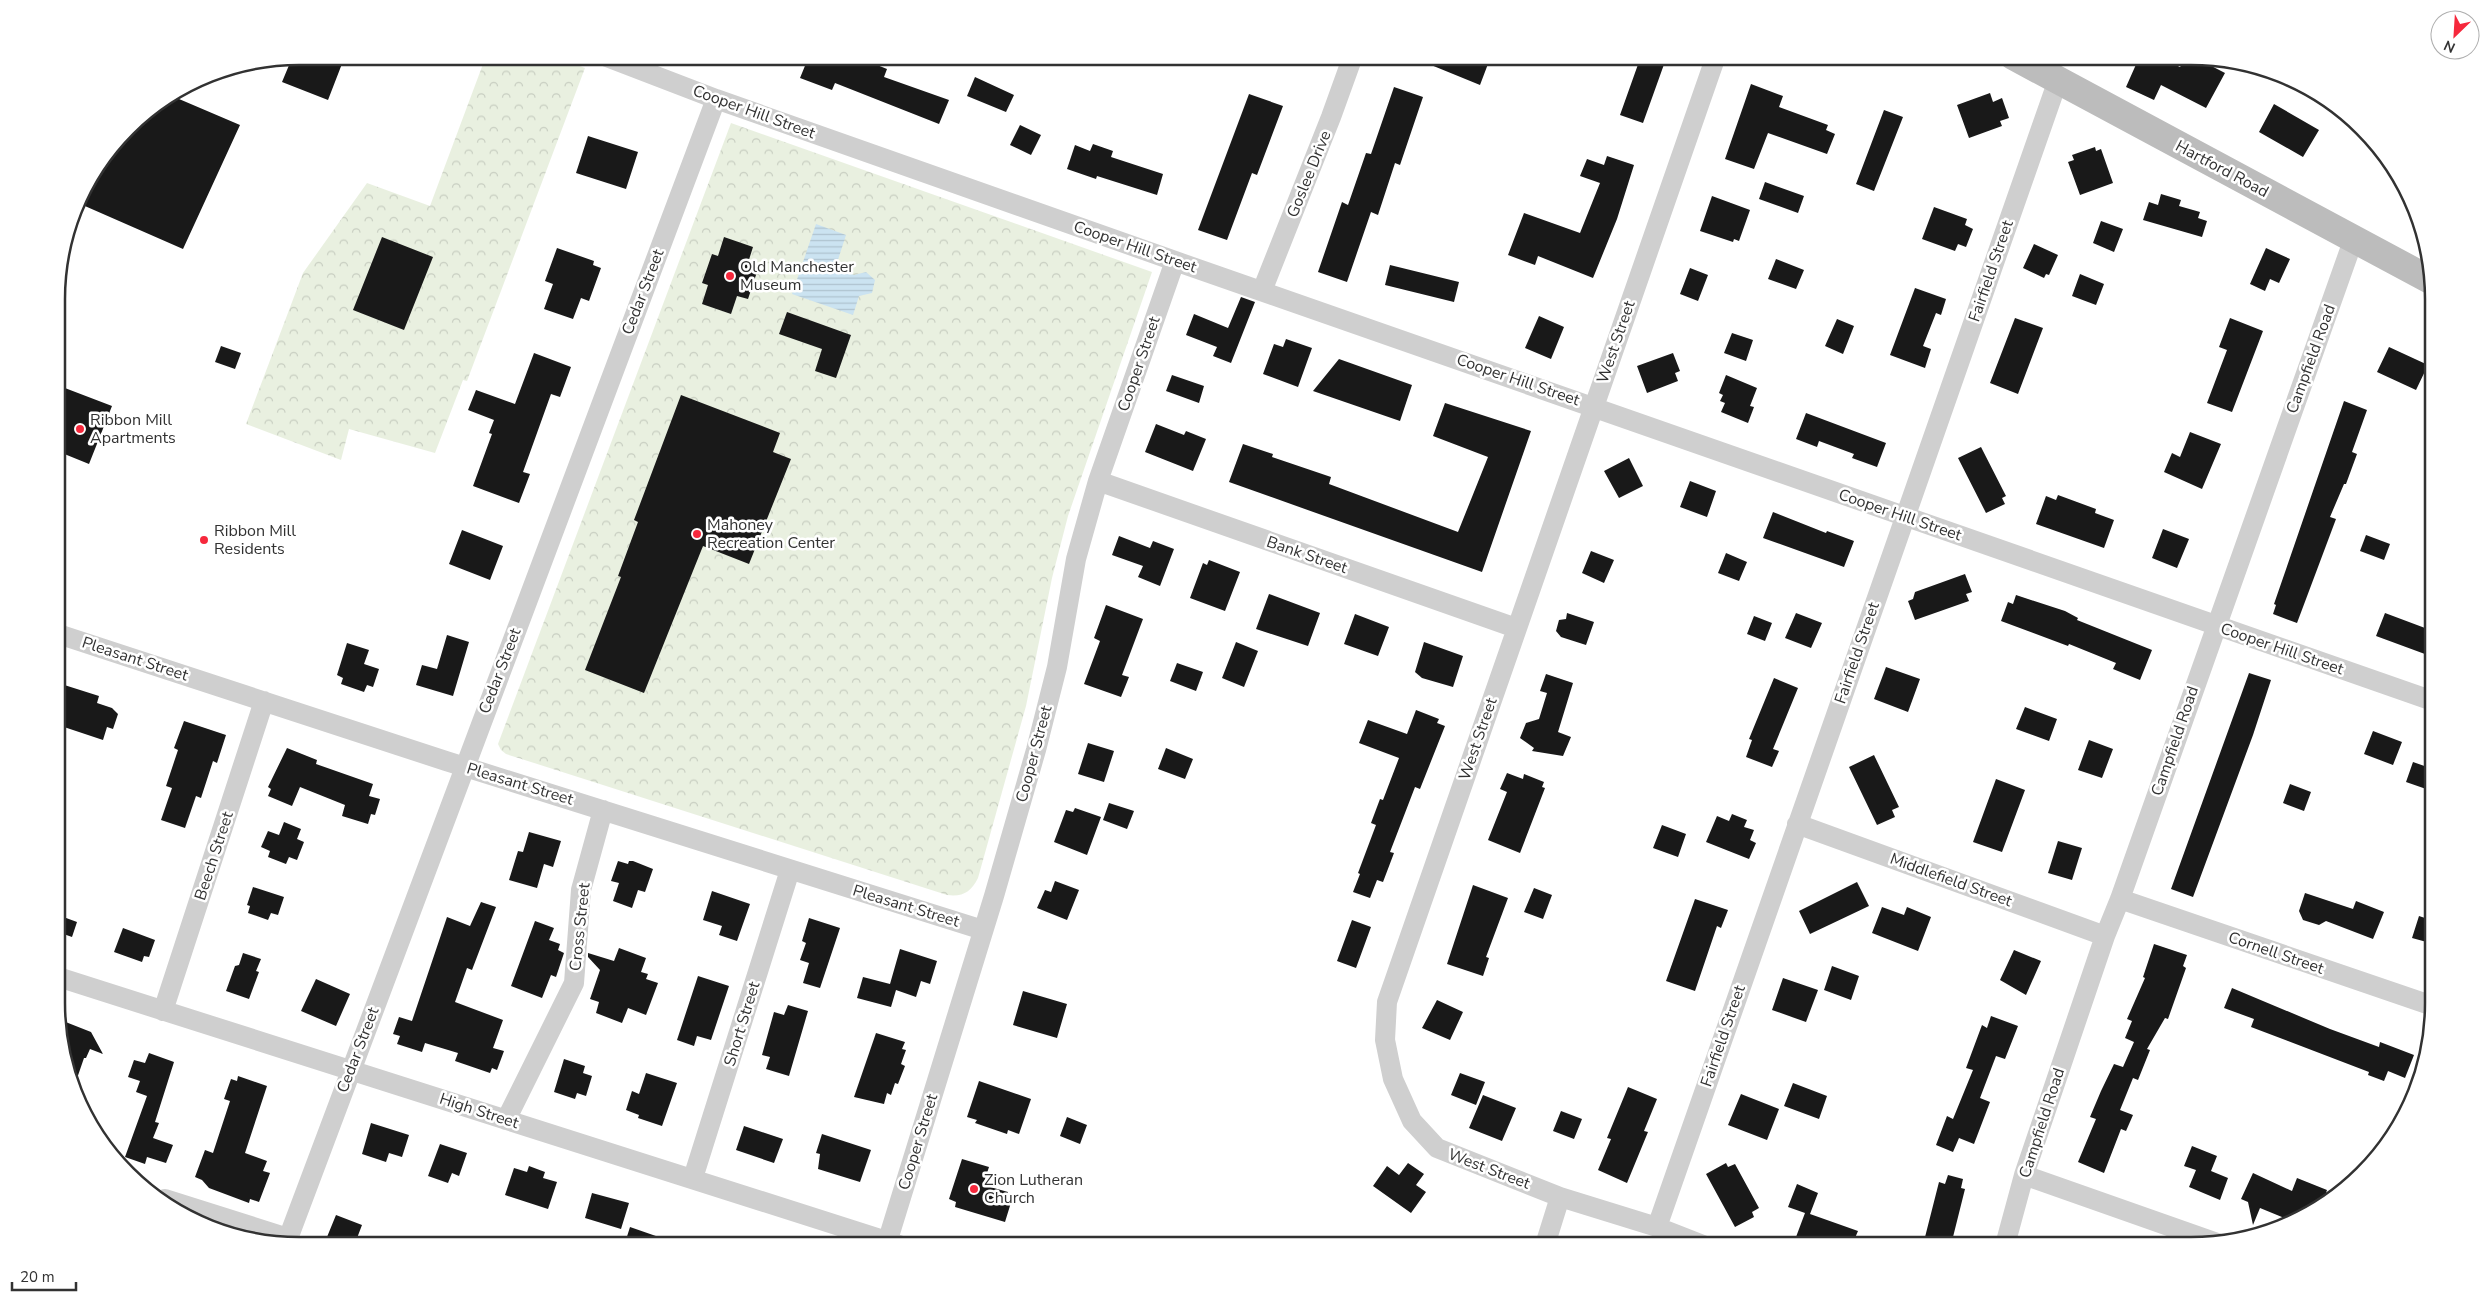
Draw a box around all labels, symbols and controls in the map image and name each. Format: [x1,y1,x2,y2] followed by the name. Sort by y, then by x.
[2430,10,2480,60] north arrow
[2441,36,2458,57] text: N
[690,80,819,144] street label: Cooper Hill Street
[1282,127,1336,221] street label: Goslee Drive
[2171,135,2273,203] street label: Hartford Road
[1071,216,1200,278] street label: Cooper Hill Street
[1963,217,2019,325] street label: Fairfield Street
[617,246,670,338] street label: Cedar Street
[740,256,854,296] place label: Old Manchester Museum
[724,270,736,282] marker: Old Manchester Museum
[1592,297,1641,386] street label: West Street
[2281,301,2341,417] street label: Campfield Road
[1112,313,1166,415] street label: Cooper Street
[1454,349,1583,411] street label: Cooper Hill Street
[90,409,176,449] place label: Ribbon Mill Apartments
[74,423,86,435] marker: Ribbon Mill Apartments
[1836,484,1965,546] street label: Cooper Hill Street
[707,514,835,554] place label: Mahoney Recreation Center
[214,520,296,560] place label: Ribbon Mill Residents
[691,528,703,540] marker: Mahoney Recreation Center
[1264,531,1351,579] street label: Bank Street
[198,534,210,546] marker: Ribbon Mill Residents
[1829,599,1885,707] street label: Fairfield Street
[2218,618,2347,680] street label: Cooper Hill Street
[474,625,527,717] street label: Cedar Street
[79,631,191,687] street label: Pleasant Street
[2146,683,2204,799] street label: Campfield Road
[1454,694,1503,783] street label: West Street
[1011,703,1058,805] street label: Cooper Street
[464,757,576,811] street label: Pleasant Street
[189,808,239,903] street label: Beech Street
[1887,848,2015,912] street label: Middlefield Street
[850,879,962,933] street label: Pleasant Street
[564,881,596,972] street label: Cross Street
[2225,926,2327,980] street label: Cornell Street
[719,979,765,1069] street label: Short Street
[1695,982,1751,1090] street label: Fairfield Street
[332,1004,385,1096] street label: Cedar Street
[2014,1065,2070,1181] street label: Campfield Road
[437,1088,522,1134] street label: High Street
[893,1091,943,1193] street label: Cooper Street
[1445,1143,1534,1195] street label: West Street
[984,1169,1083,1209] place label: Zion Lutheran Church
[968,1183,980,1195] marker: Zion Lutheran Church
[12,1260,76,1292] scale bar
[20,1267,55,1287] text: 20 m

